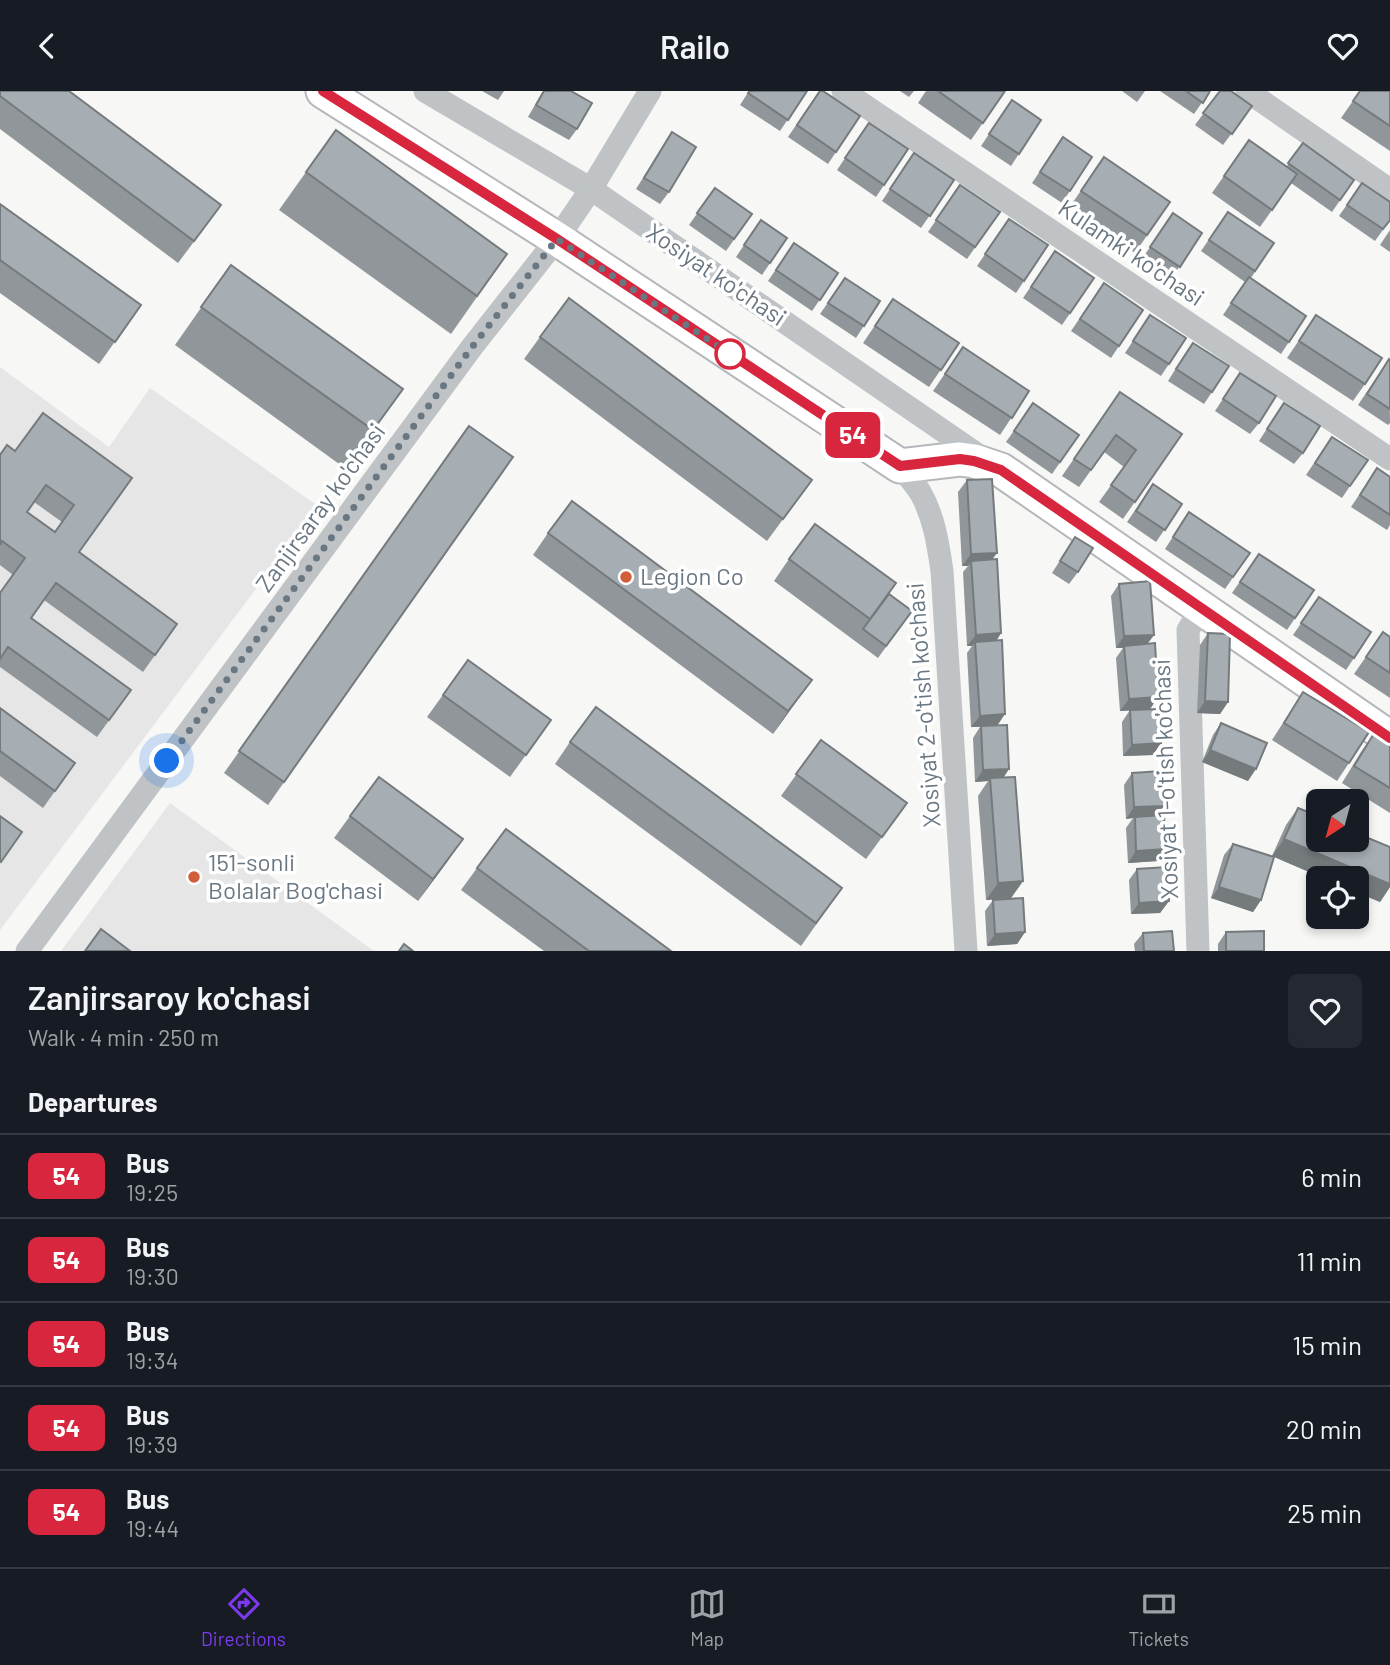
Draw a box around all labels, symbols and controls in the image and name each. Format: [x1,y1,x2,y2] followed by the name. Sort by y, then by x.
[28,27,66,65] icon: back
[660,27,730,65] text: Railo
[1324,27,1362,65] icon: heart
[1053,192,1210,311] street label: Kulamki ko'chasi
[641,216,792,331] street label: Xosiyat ko'chasi
[715,339,745,369] unlabelled marker
[822,412,884,458] line badge: 54
[249,417,391,597] street label: Zanjirsaray ko'chasi
[839,420,867,449] text: 54
[640,561,744,590] place label: Legion Co
[618,569,634,585] marker: Legion Co
[899,582,946,828] street label: Xosiyat 2-o'tish ko'chasi
[1146,658,1183,900] street label: Xosiyat 1-o'tish ko'chasi
[149,743,184,778] your location
[1306,789,1368,852] north arrow
[1306,789,1369,929] map controls
[208,847,383,904] place label: 151-sonli Bolalar Bog'chasi
[1306,866,1369,929] button: locate
[186,869,202,885] marker: 151-sonli Bolalar Bog'chasi
[1288,974,1362,1048] button: heart
[28,977,311,1017] text: Zanjirsaroy ko'chasi
[28,1023,219,1051] text: Walk · 4 min · 250 m
[28,1086,158,1117] text: Departures
[126,1147,169,1178] text: Bus
[53,1161,80,1190] text: 54
[1301,1161,1362,1192] text: 6 min
[126,1178,178,1206] text: 19:25
[126,1231,169,1262] text: Bus
[53,1245,80,1274] text: 54
[1296,1245,1362,1276] text: 11 min
[126,1262,179,1290] text: 19:30
[126,1315,169,1346] text: Bus
[53,1329,80,1358] text: 54
[1292,1329,1362,1360] text: 15 min
[126,1346,178,1374] text: 19:34
[126,1399,169,1430] text: Bus
[53,1413,80,1442] text: 54
[1286,1413,1362,1444] text: 20 min
[126,1430,178,1458] text: 19:39
[126,1483,169,1514] text: Bus
[53,1497,80,1526] text: 54
[1287,1497,1362,1528] text: 25 min
[126,1514,179,1542] text: 19:44
[201,1585,286,1650] tab: Directions
[688,1585,726,1650] tab: Map
[1128,1585,1189,1650] tab: Tickets

